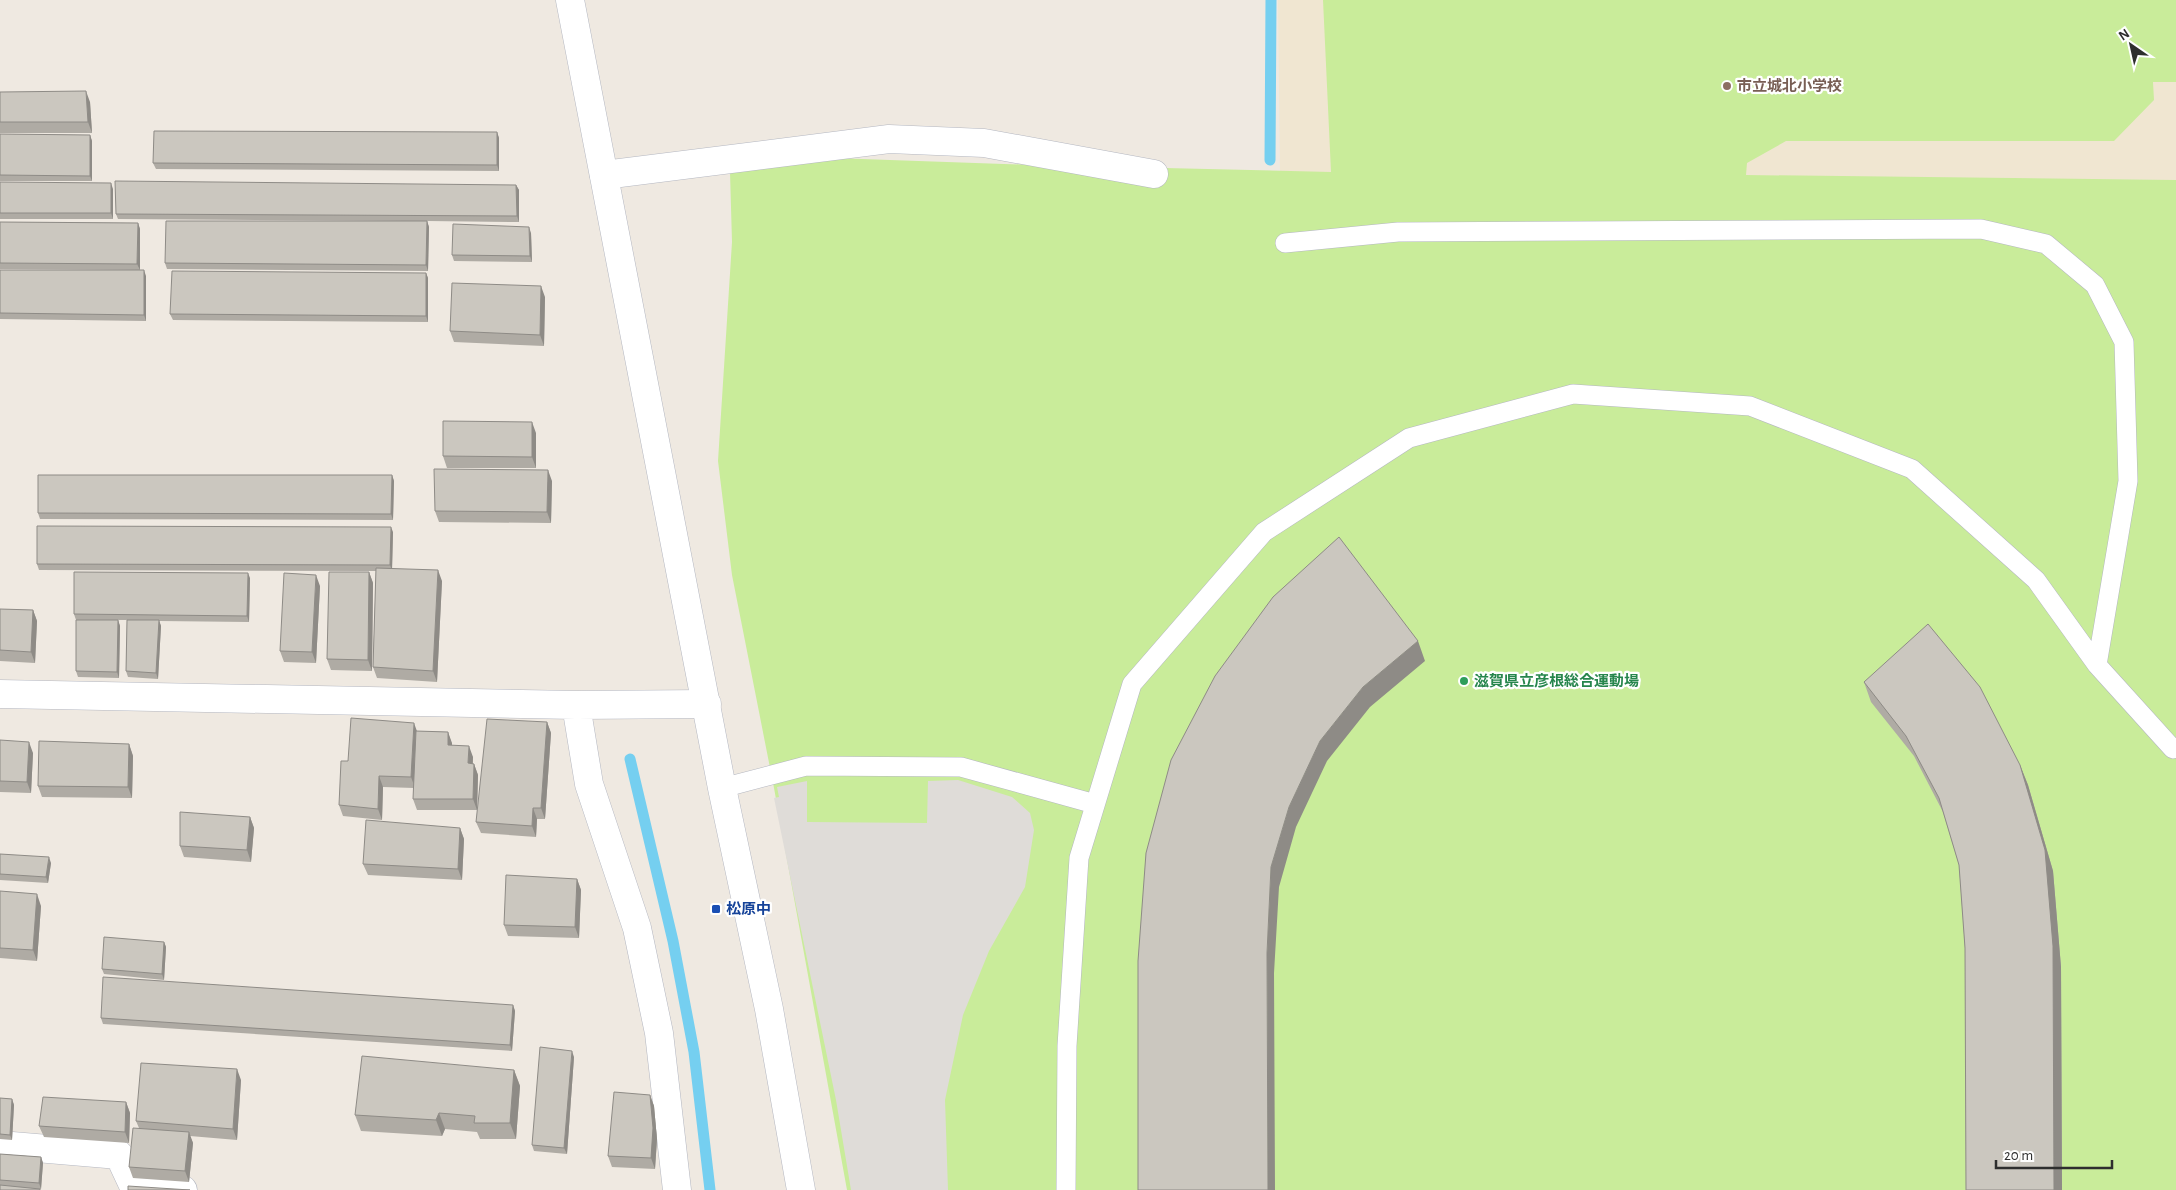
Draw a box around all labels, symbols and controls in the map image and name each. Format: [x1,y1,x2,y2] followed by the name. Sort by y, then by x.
[2106,20,2156,70] north arrow
[2116,27,2132,44] text: N
[1737,77,1842,94] place label: 市立城北小学校
[1721,80,1733,92] marker: 市立城北小学校
[1474,672,1639,689] place label: 滋賀県立彦根総合運動場
[1458,675,1470,687] marker: 滋賀県立彦根総合運動場
[726,901,771,917] place label: 松原中
[710,903,722,915] marker: 松原中
[1996,1138,2112,1170] scale bar
[2004,1148,2033,1163] text: 20 m

